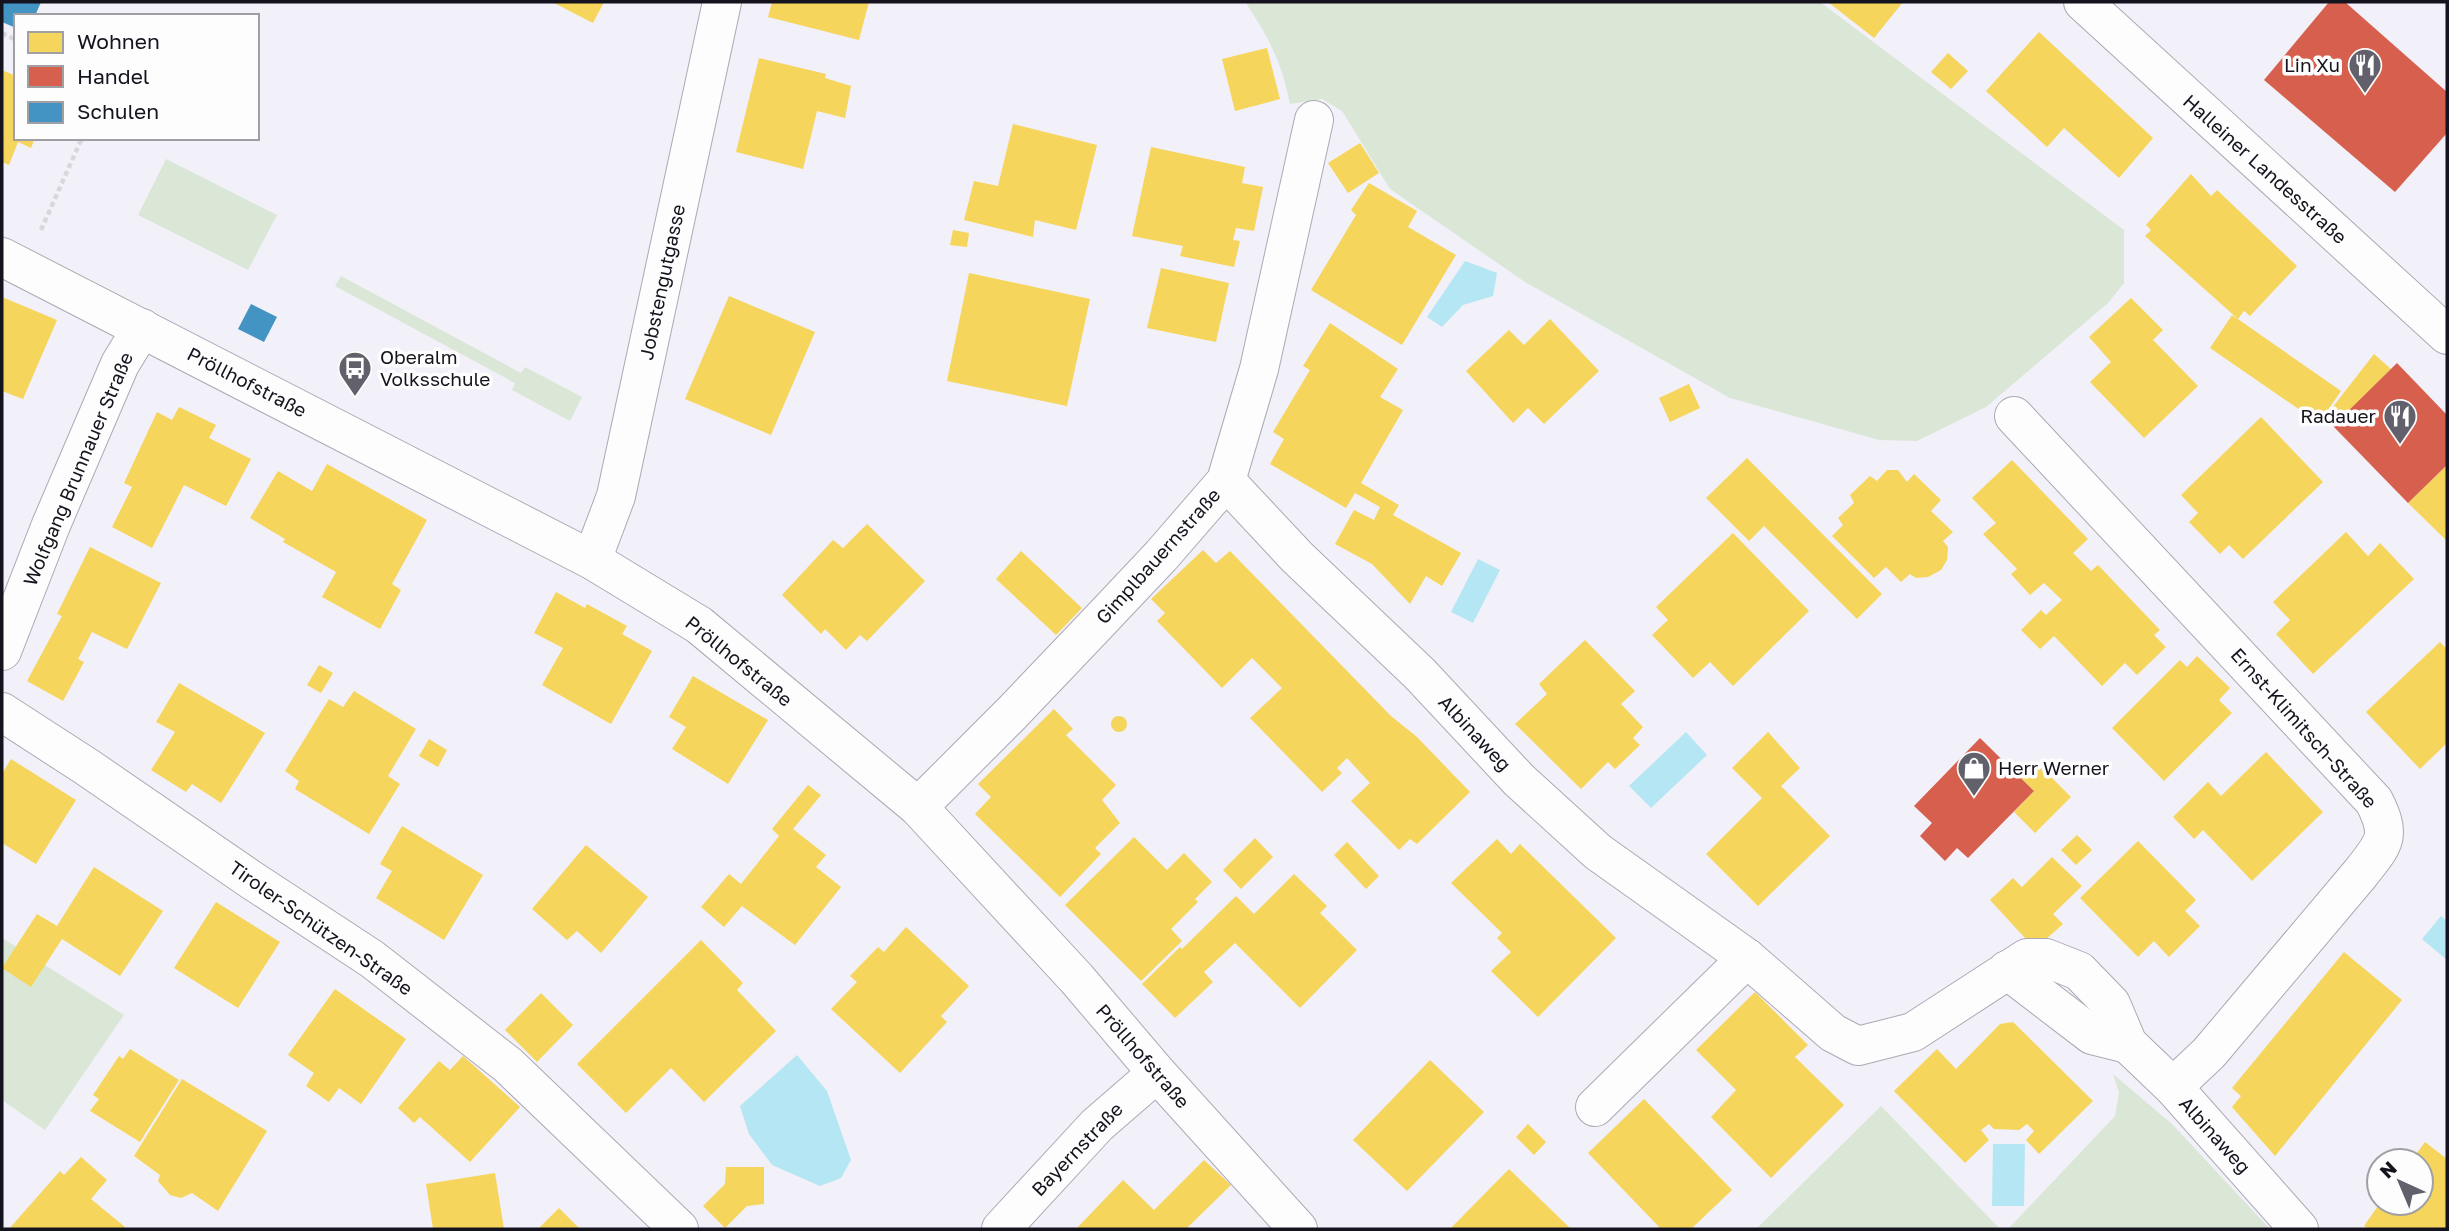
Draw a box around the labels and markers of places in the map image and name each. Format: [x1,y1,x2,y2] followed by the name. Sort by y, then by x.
[2346,46,2384,95] restaurant icon: Lin Xu
[2284,53,2340,76] place label: Lin Xu
[380,345,490,390] place label: Oberalm Volksschule
[336,349,374,398] bus stop icon: Oberalm Volksschule
[2381,397,2419,446] restaurant icon: Radauer
[2300,404,2377,427] place label: Radauer
[1955,749,1993,798] shop icon: Herr Werner
[1998,756,2110,779] place label: Herr Werner

